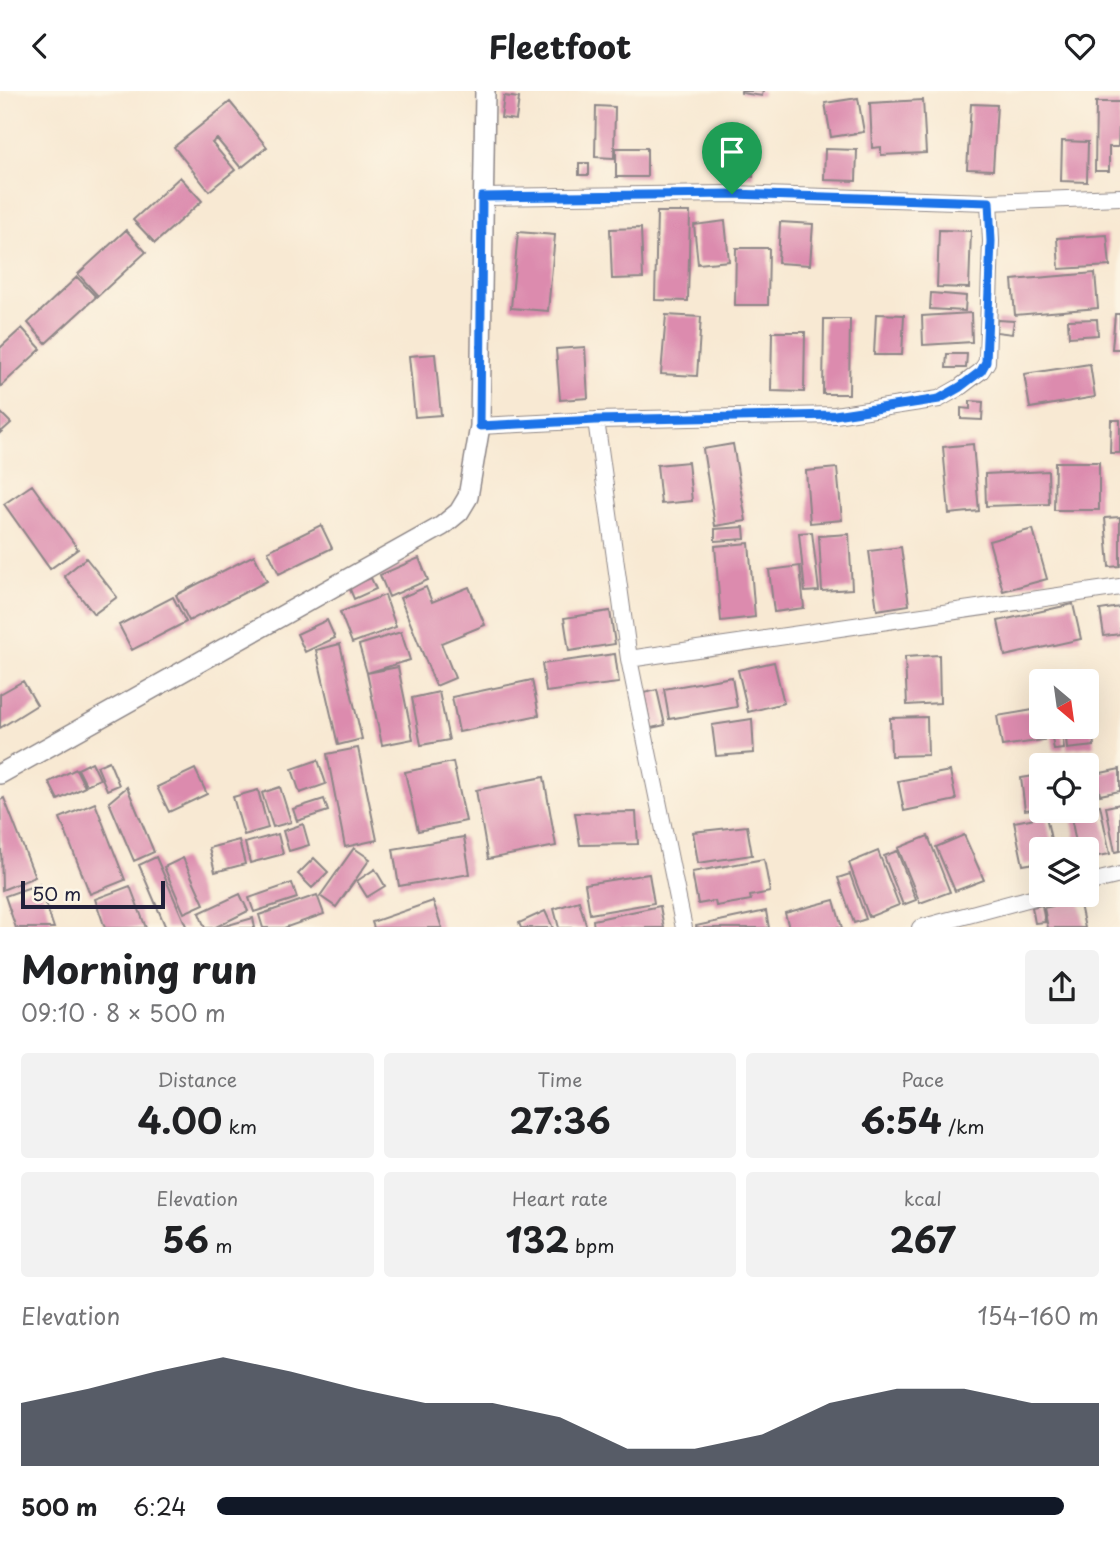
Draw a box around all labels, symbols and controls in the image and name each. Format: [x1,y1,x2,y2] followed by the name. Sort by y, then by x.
[489,22,631,70] text: Fleetfoot
[21,27,59,65] icon: back
[1061,27,1099,65] icon: heart
[702,122,762,194] pin
[713,133,751,171] icon: arrive
[1029,669,1099,739] north arrow
[1029,669,1099,907] map controls
[1029,753,1099,823] button: locate
[1029,837,1099,907] button: layers
[21,879,164,910] scale bar
[32,879,81,907] text: 50 m
[21,940,257,997] text: Morning run
[1025,950,1099,1024] button: share
[21,995,226,1030] text: 09:10 · 8 × 500 m
[157,1065,237,1093] text: Distance
[538,1065,582,1093] text: Time
[901,1065,944,1093] text: Pace
[138,1093,222,1146] text: 4.00
[509,1093,611,1146] text: 27:36
[861,1093,942,1146] text: 6:54
[222,1112,257,1140] text: km
[942,1112,985,1140] text: /km
[156,1184,238,1212] text: Elevation
[512,1184,608,1212] text: Heart rate
[904,1184,942,1212] text: kcal
[162,1212,209,1265] text: 56
[505,1212,569,1265] text: 132
[889,1212,956,1265] text: 267
[209,1231,232,1259] text: m
[569,1231,615,1259] text: bpm
[21,1298,120,1333] text: Elevation
[977,1298,1099,1333] text: 154–160 m
[21,1489,98,1524] text: 500 m
[133,1489,187,1524] text: 6:24

